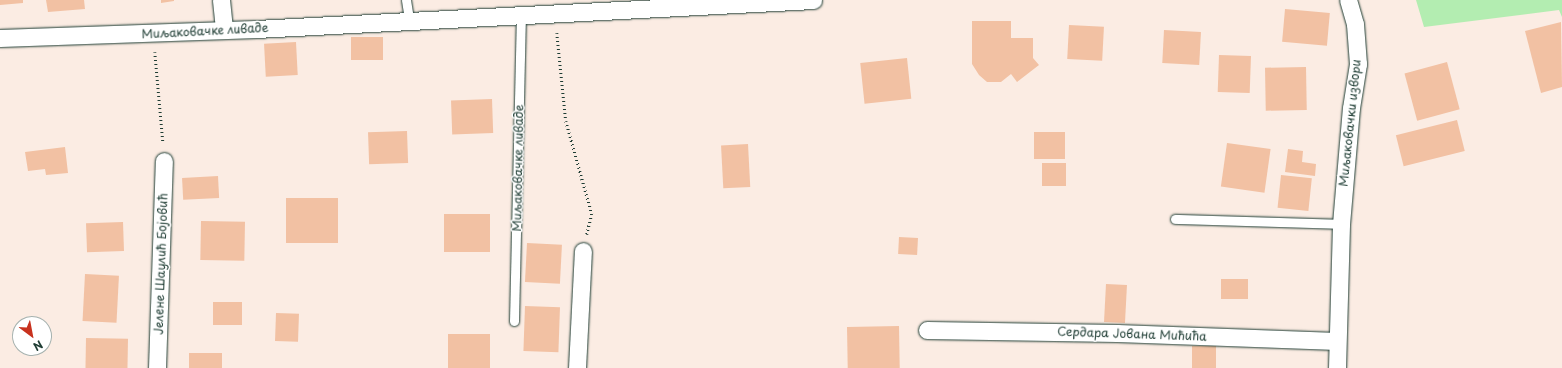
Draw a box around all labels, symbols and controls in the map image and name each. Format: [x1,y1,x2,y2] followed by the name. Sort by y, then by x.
[141,20,269,42] street label: Миљаковачке ливаде
[1336,58,1364,188] street label: Миљаковачки извори
[510,104,526,232] street label: Миљаковачке ливаде
[151,193,171,335] street label: Јелене Шаулић Бојовић
[12,316,52,356] north arrow
[1057,324,1207,344] street label: Сердара Јована Мићића
[30,336,46,355] text: N

